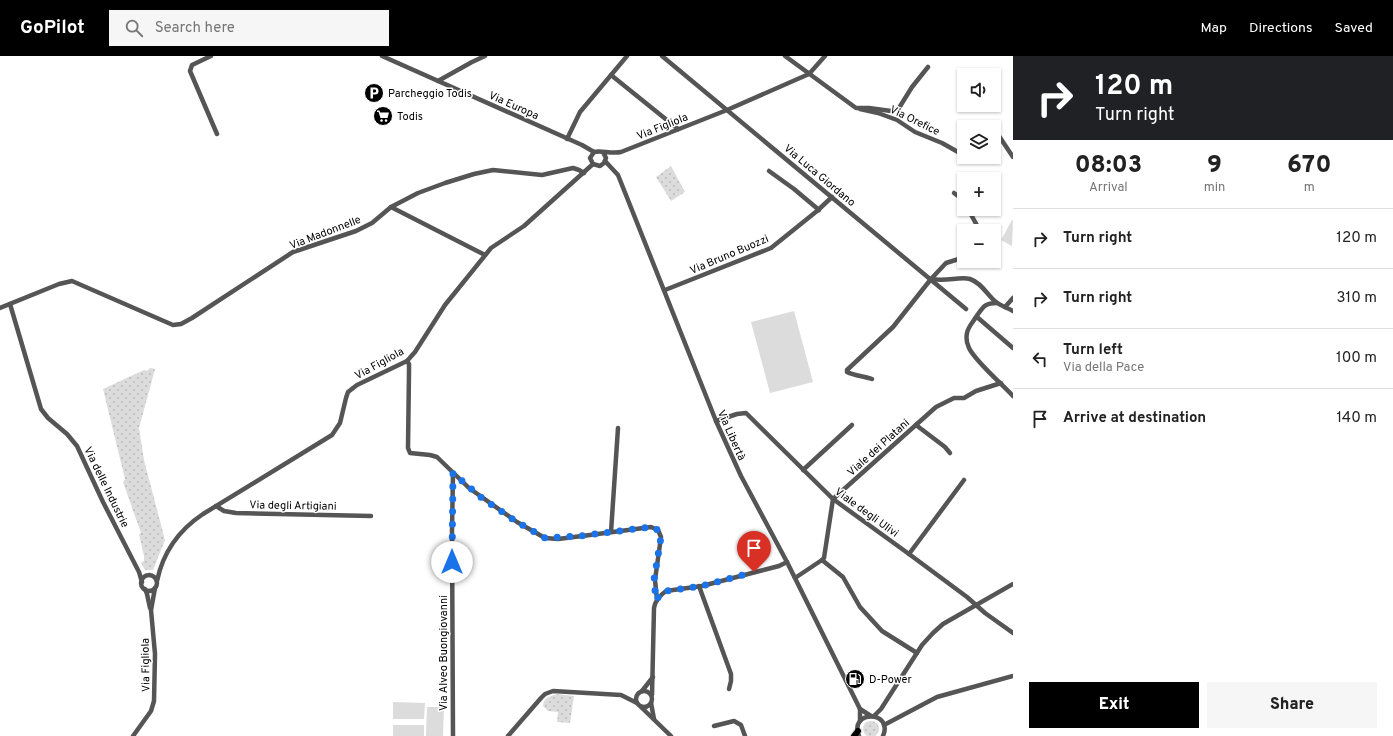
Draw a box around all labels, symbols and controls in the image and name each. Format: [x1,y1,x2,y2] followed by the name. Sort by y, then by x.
[109,10,389,46] search box
[20,16,85,40] text: GoPilot
[123,17,145,39] icon: search
[155,19,235,38] text: Search here
[1201,20,1227,37] text: Map
[1249,20,1313,37] text: Directions
[1335,20,1373,37] text: Saved
[957,68,1001,268] map controls
[957,68,1001,112] button: sound
[1095,69,1173,105] text: 120 m
[1029,72,1081,124] icon: right
[363,82,385,104] parking icon: Parcheggio Todis
[388,87,472,101] place label: Parcheggio Todis
[486,89,541,123] street label: Via Europa
[887,103,942,139] street label: Via Orefice
[1095,104,1175,127] text: Turn right
[372,105,394,127] supermarket icon: Todis
[397,110,423,124] place label: Todis
[635,110,690,144] street label: Via Figliola
[957,120,1001,164] button: layers
[781,142,858,210] street label: Via Luca Giordano
[1075,151,1142,181] text: 08:03
[1207,151,1222,181] text: 9
[1287,151,1331,181] text: 670
[957,172,1001,216] button: +
[1089,180,1128,196] text: Arrival
[1204,180,1225,196] text: min
[1304,180,1315,196] text: m
[288,213,363,253] street label: Via Madonnelle
[957,224,1001,268] button: −
[1029,228,1051,250] icon: right
[1063,229,1132,248] text: Turn right
[1336,229,1377,248] text: 120 m
[688,232,771,278] street label: Via Bruno Buozzi
[1029,288,1051,310] icon: right
[1063,289,1132,308] text: Turn right
[1337,289,1377,308] text: 310 m
[1063,341,1123,360] text: Turn left
[352,345,407,383] street label: Via Figliola
[1029,348,1051,370] icon: left
[1336,349,1377,368] text: 100 m
[1063,360,1144,376] text: Via della Pace
[714,408,749,463] street label: Via Libertà
[1029,408,1051,430] icon: arrive
[1063,409,1206,428] text: Arrive at destination
[1337,409,1377,428] text: 140 m
[845,416,913,479] street label: Viale dei Platani
[80,445,132,530] street label: Via delle Industrie
[832,485,901,541] street label: Viale degli Ulivi
[249,498,337,514] street label: Via degli Artigiani
[737,531,771,572] pin
[743,537,765,559] icon: arrive
[431,541,473,583] position arrow
[437,595,451,711] street label: Via Alveo Buongiovanni
[139,638,153,692] street label: Via Figliola
[844,668,866,690] fuel station icon: D-Power
[869,673,913,687] place label: D-Power
[1029,682,1199,728] button: Exit
[1207,682,1377,728] button: Share

